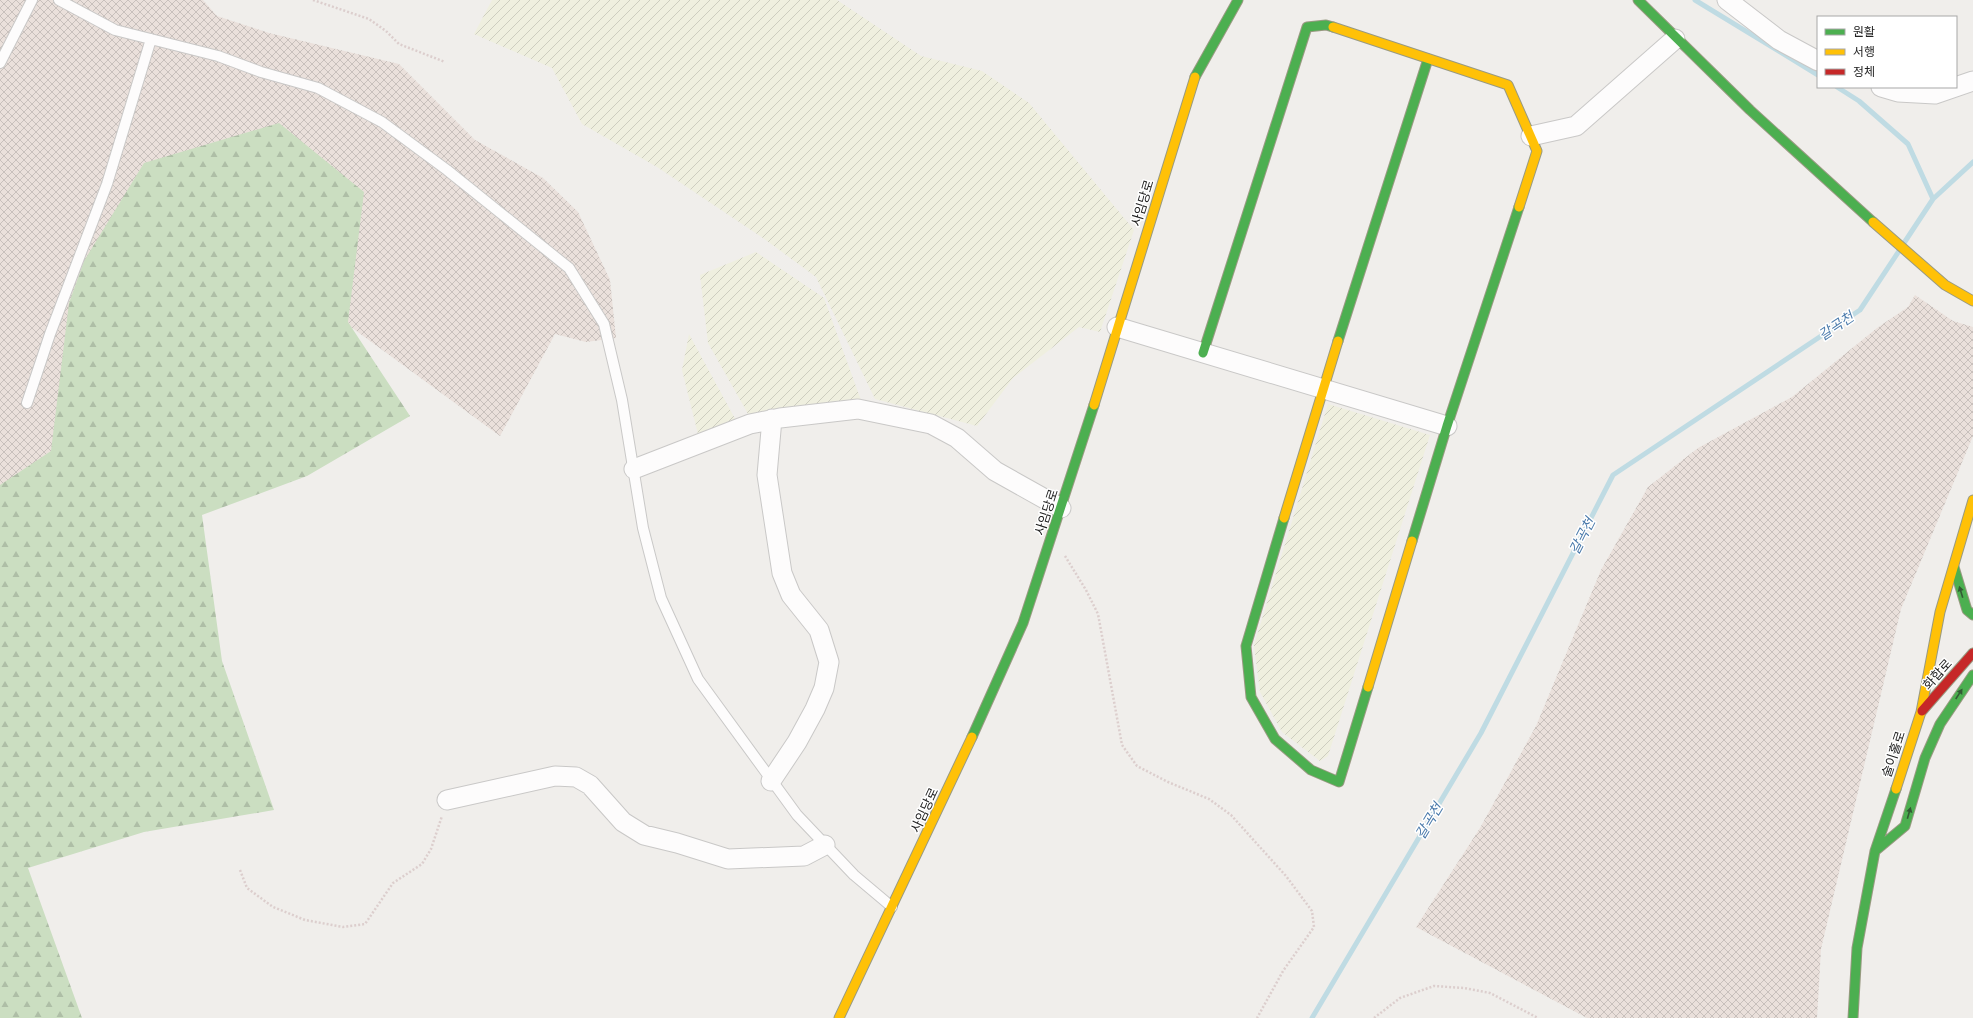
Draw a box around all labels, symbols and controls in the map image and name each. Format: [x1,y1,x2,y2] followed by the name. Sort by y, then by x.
[1817,16,1957,88] legend
[1853,25,1875,38] text: 원활
[1853,45,1875,58] text: 서행
[1853,65,1875,78] text: 정체
[1128,178,1156,228] street label: 사임당로
[1816,308,1857,343] water label: 갈곡천
[1032,487,1060,537] street label: 사임당로
[1566,514,1598,557] water label: 갈곡천
[1958,586,1964,598] one-way arrow
[1920,656,1954,692] street label: 화합로
[1955,689,1963,699] one-way arrow
[1879,729,1907,779] street label: 술이홀로
[908,785,940,835] street label: 사임당로
[1412,799,1446,842] water label: 갈곡천
[1906,807,1912,819] one-way arrow

